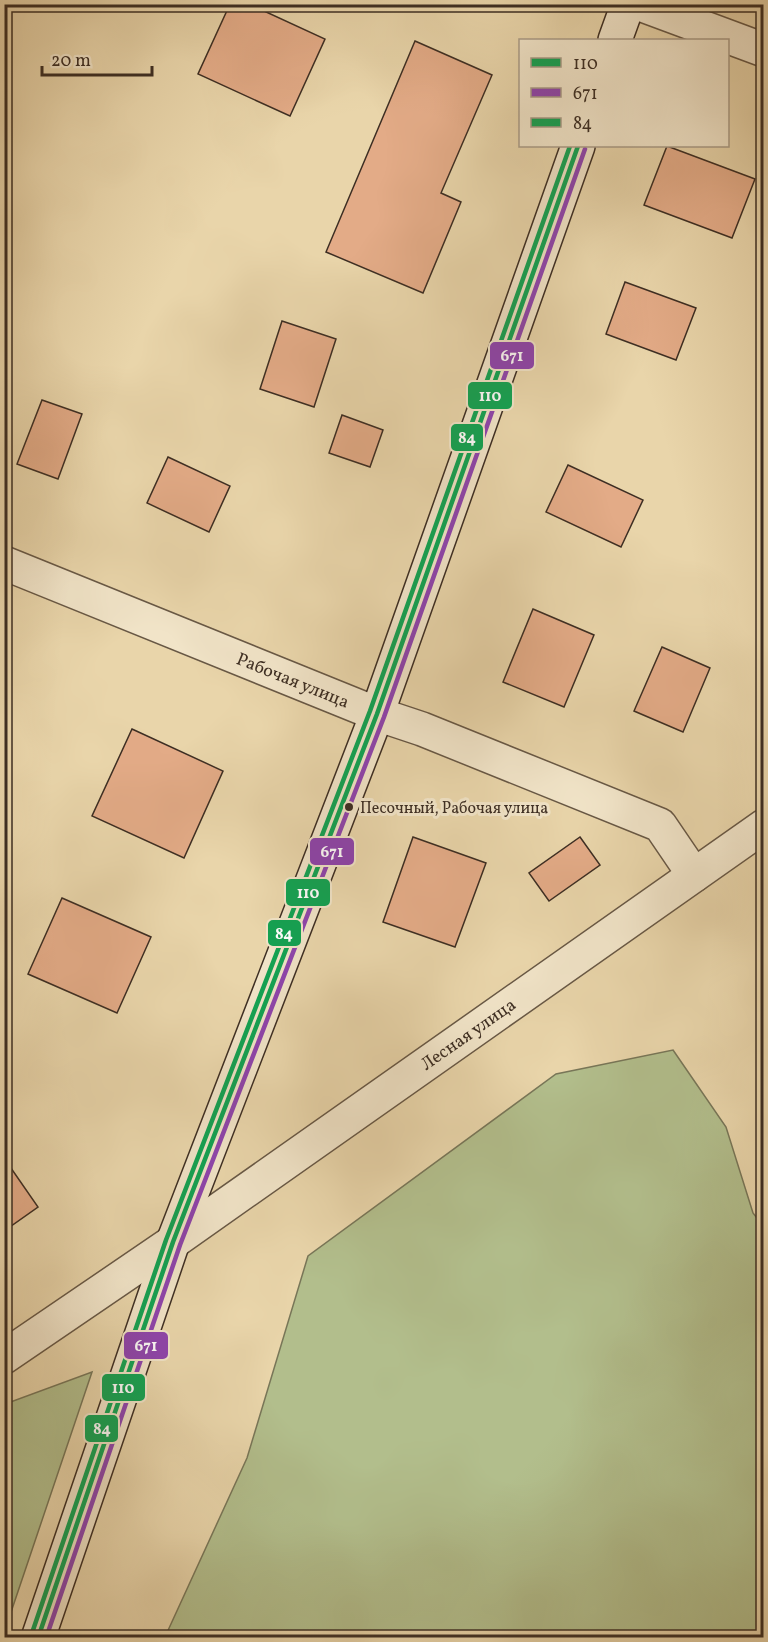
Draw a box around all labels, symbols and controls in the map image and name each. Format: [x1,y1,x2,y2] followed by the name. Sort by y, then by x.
[42,39,152,77] scale bar
[519,39,729,147] legend
[51,49,91,74] text: 20 m
[573,52,598,77] text: 110
[573,82,598,107] text: 671
[573,112,592,137] text: 84
[489,341,535,370] line badge: 671
[501,346,523,368] text: 671
[467,381,513,410] line badge: 110
[479,386,501,408] text: 110
[450,423,484,452] line badge: 84
[458,428,476,450] text: 84
[232,647,353,715] street label: Рабочая улица
[360,798,548,820] place label: Песочный, Рабочая улица
[343,801,355,813] marker: Песочный, Рабочая улица
[309,837,355,866] line badge: 671
[321,842,343,864] text: 671
[285,878,331,907] line badge: 110
[297,883,319,905] text: 110
[267,919,302,947] line badge: 84
[275,924,293,946] text: 84
[416,993,522,1077] street label: Лесная улица
[123,1331,169,1360] line badge: 671
[135,1336,157,1358] text: 671
[101,1373,146,1402] line badge: 110
[112,1378,134,1400] text: 110
[84,1414,119,1443] line badge: 84
[93,1419,111,1441] text: 84

